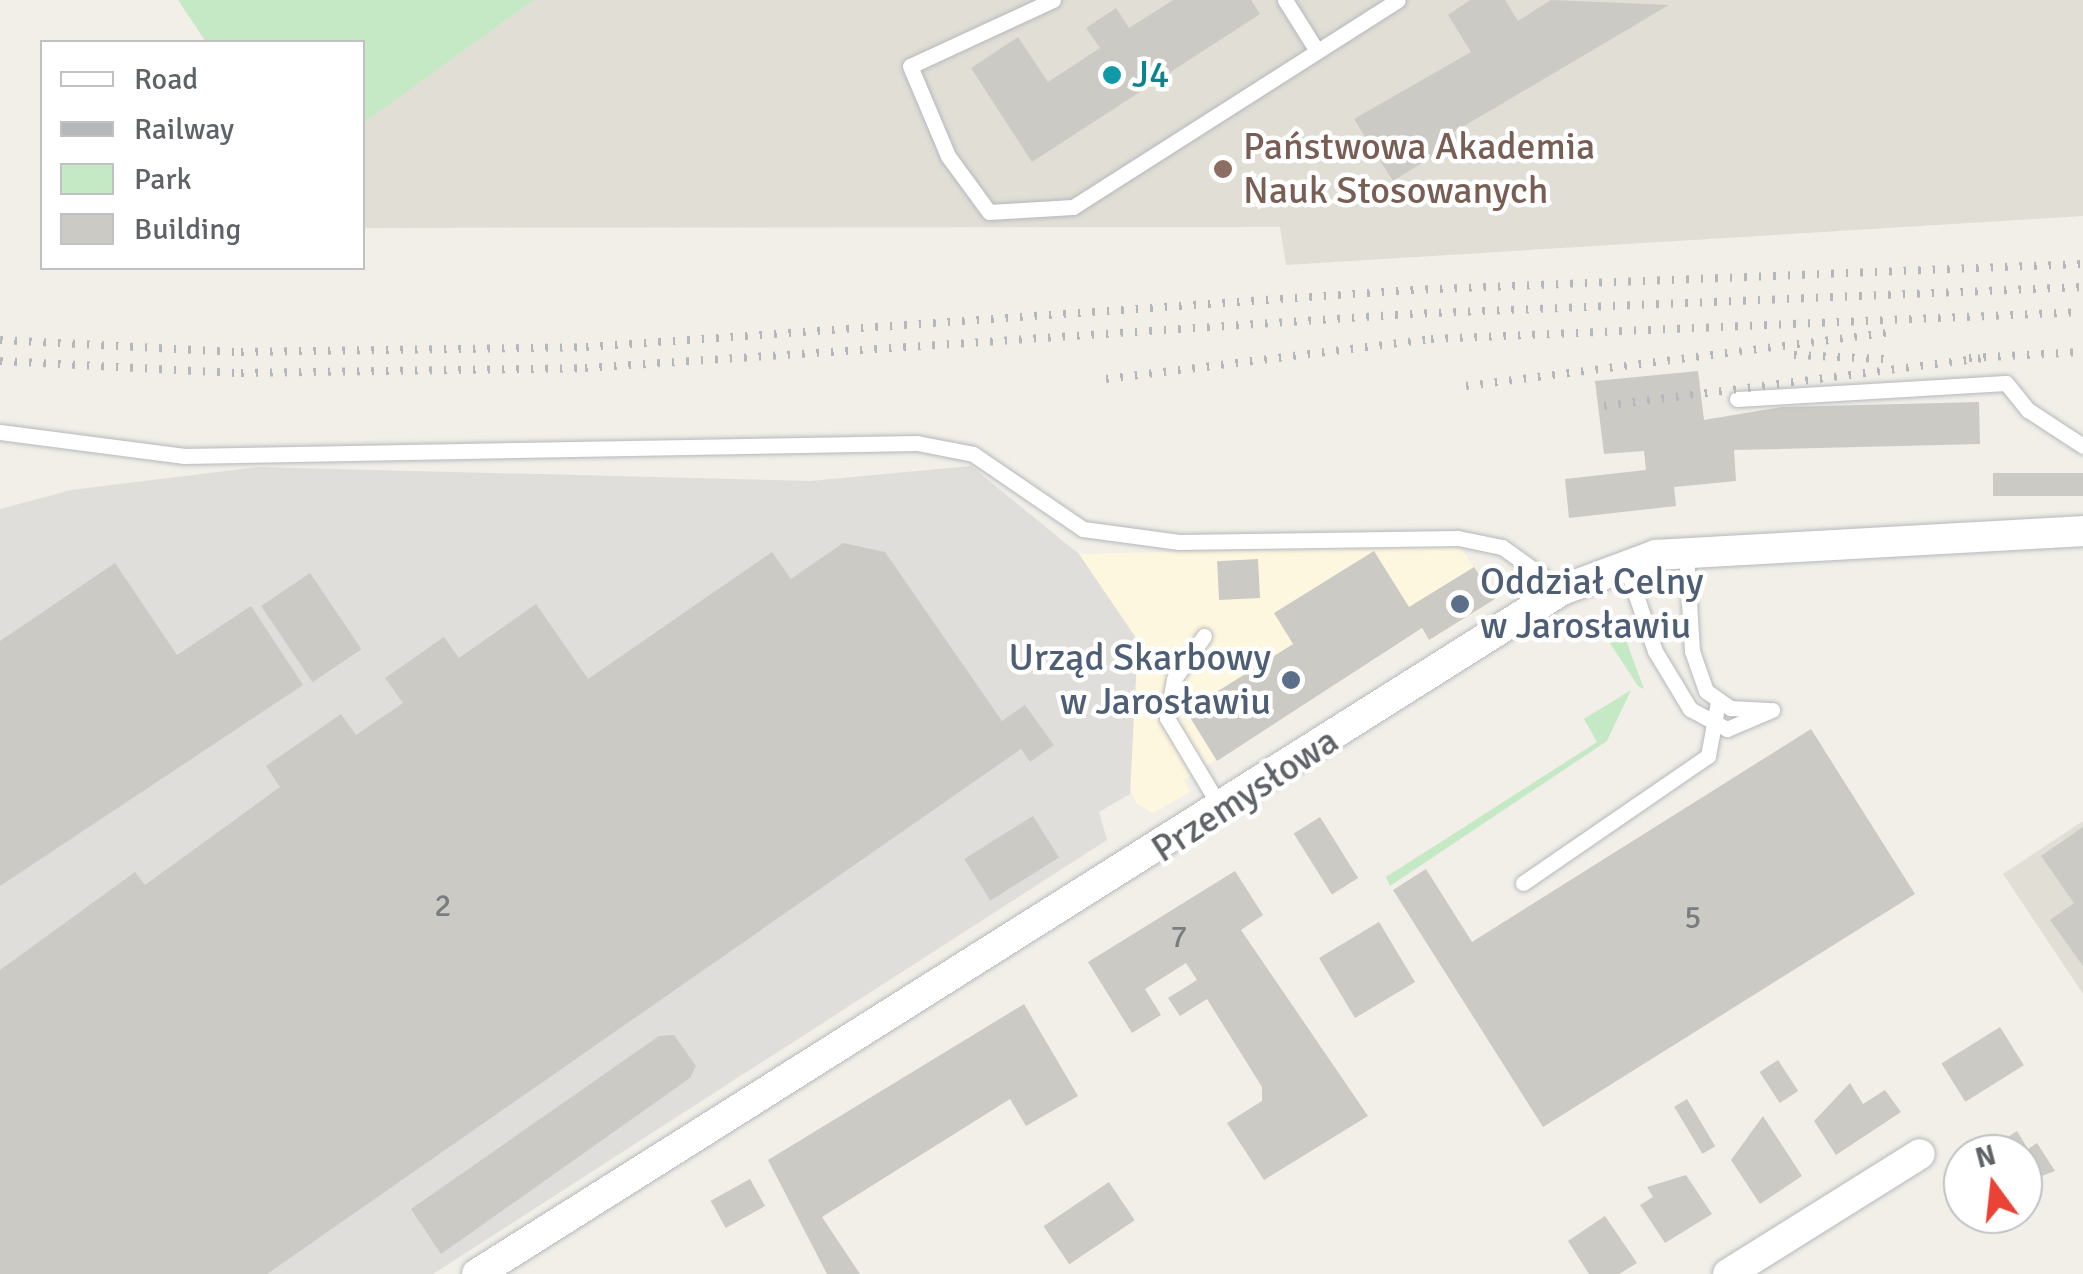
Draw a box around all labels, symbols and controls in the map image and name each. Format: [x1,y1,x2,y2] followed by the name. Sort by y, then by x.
[40,40,365,270] legend
[1132,52,1170,98] place label: J4
[134,61,198,98] text: Road
[1101,64,1123,86] marker: J4
[134,111,234,148] text: Railway
[1243,124,1595,213] place label: Państwowa Akademia Nauk Stosowanych
[1212,158,1234,180] marker: Państwowa Akademia Nauk Stosowanych
[134,161,192,198] text: Park
[134,211,241,248] text: Building
[1480,559,1704,648] place label: Oddział Celny w Jarosławiu
[1449,593,1471,615] marker: Oddział Celny w Jarosławiu
[1008,635,1271,724] place label: Urząd Skarbowy w Jarosławiu
[1280,669,1302,691] marker: Urząd Skarbowy w Jarosławiu
[1143,718,1347,872] street label: Przemysłowa
[434,887,452,925] house number: 2
[1684,899,1702,937] house number: 5
[1170,918,1188,956] house number: 7
[1943,1134,2043,1234] north arrow
[1972,1138,2000,1176] text: N

